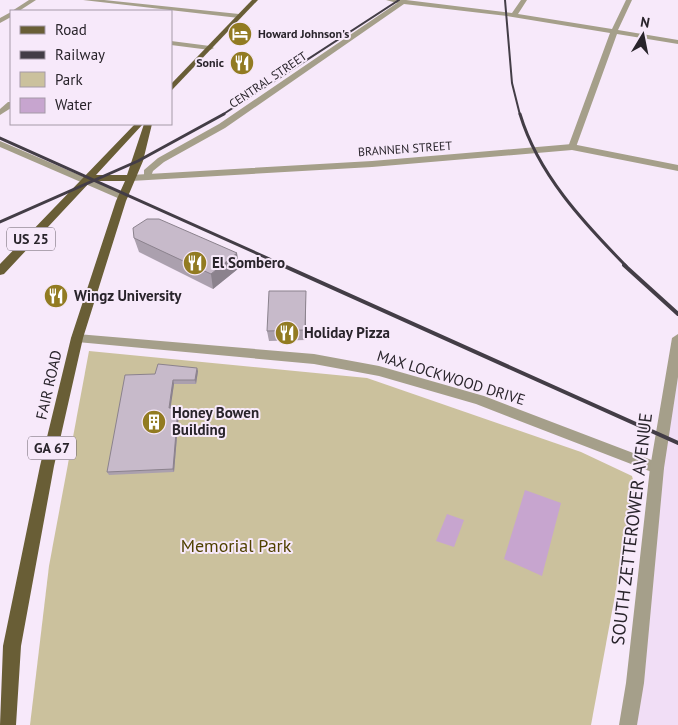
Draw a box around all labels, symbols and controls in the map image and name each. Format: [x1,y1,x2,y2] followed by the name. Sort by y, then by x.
[10,10,172,125] legend
[618,10,668,60] north arrow
[639,13,651,32] text: N
[55,20,87,39] text: Road
[227,21,253,47] hotel icon: Howard Johnson's
[258,26,349,41] place label: Howard Johnson's
[55,45,105,64] text: Railway
[226,48,310,111] street label: CENTRAL STREET
[229,50,255,76] restaurant icon: Sonic
[196,55,224,70] place label: Sonic
[55,70,83,89] text: Park
[55,95,92,114] text: Water
[357,138,453,159] street label: BRANNEN STREET
[7,228,55,250] road number: US 25
[182,250,208,276] restaurant icon: El Sombero
[212,253,285,272] place label: El Sombero
[43,283,69,309] restaurant icon: Wingz University
[74,286,182,305] place label: Wingz University
[274,320,300,346] restaurant icon: Holiday Pizza
[304,323,390,342] place label: Holiday Pizza
[375,346,527,409] street label: MAX LOCKWOOD DRIVE
[31,348,66,421] street label: FAIR ROAD
[172,403,259,439] place label: Honey Bowen Building
[141,409,167,435] building icon: Honey Bowen Building
[606,411,657,646] street label: SOUTH ZETTEROWER AVENUE
[28,436,76,459] road number: GA 67
[181,534,292,557] park label: Memorial Park

